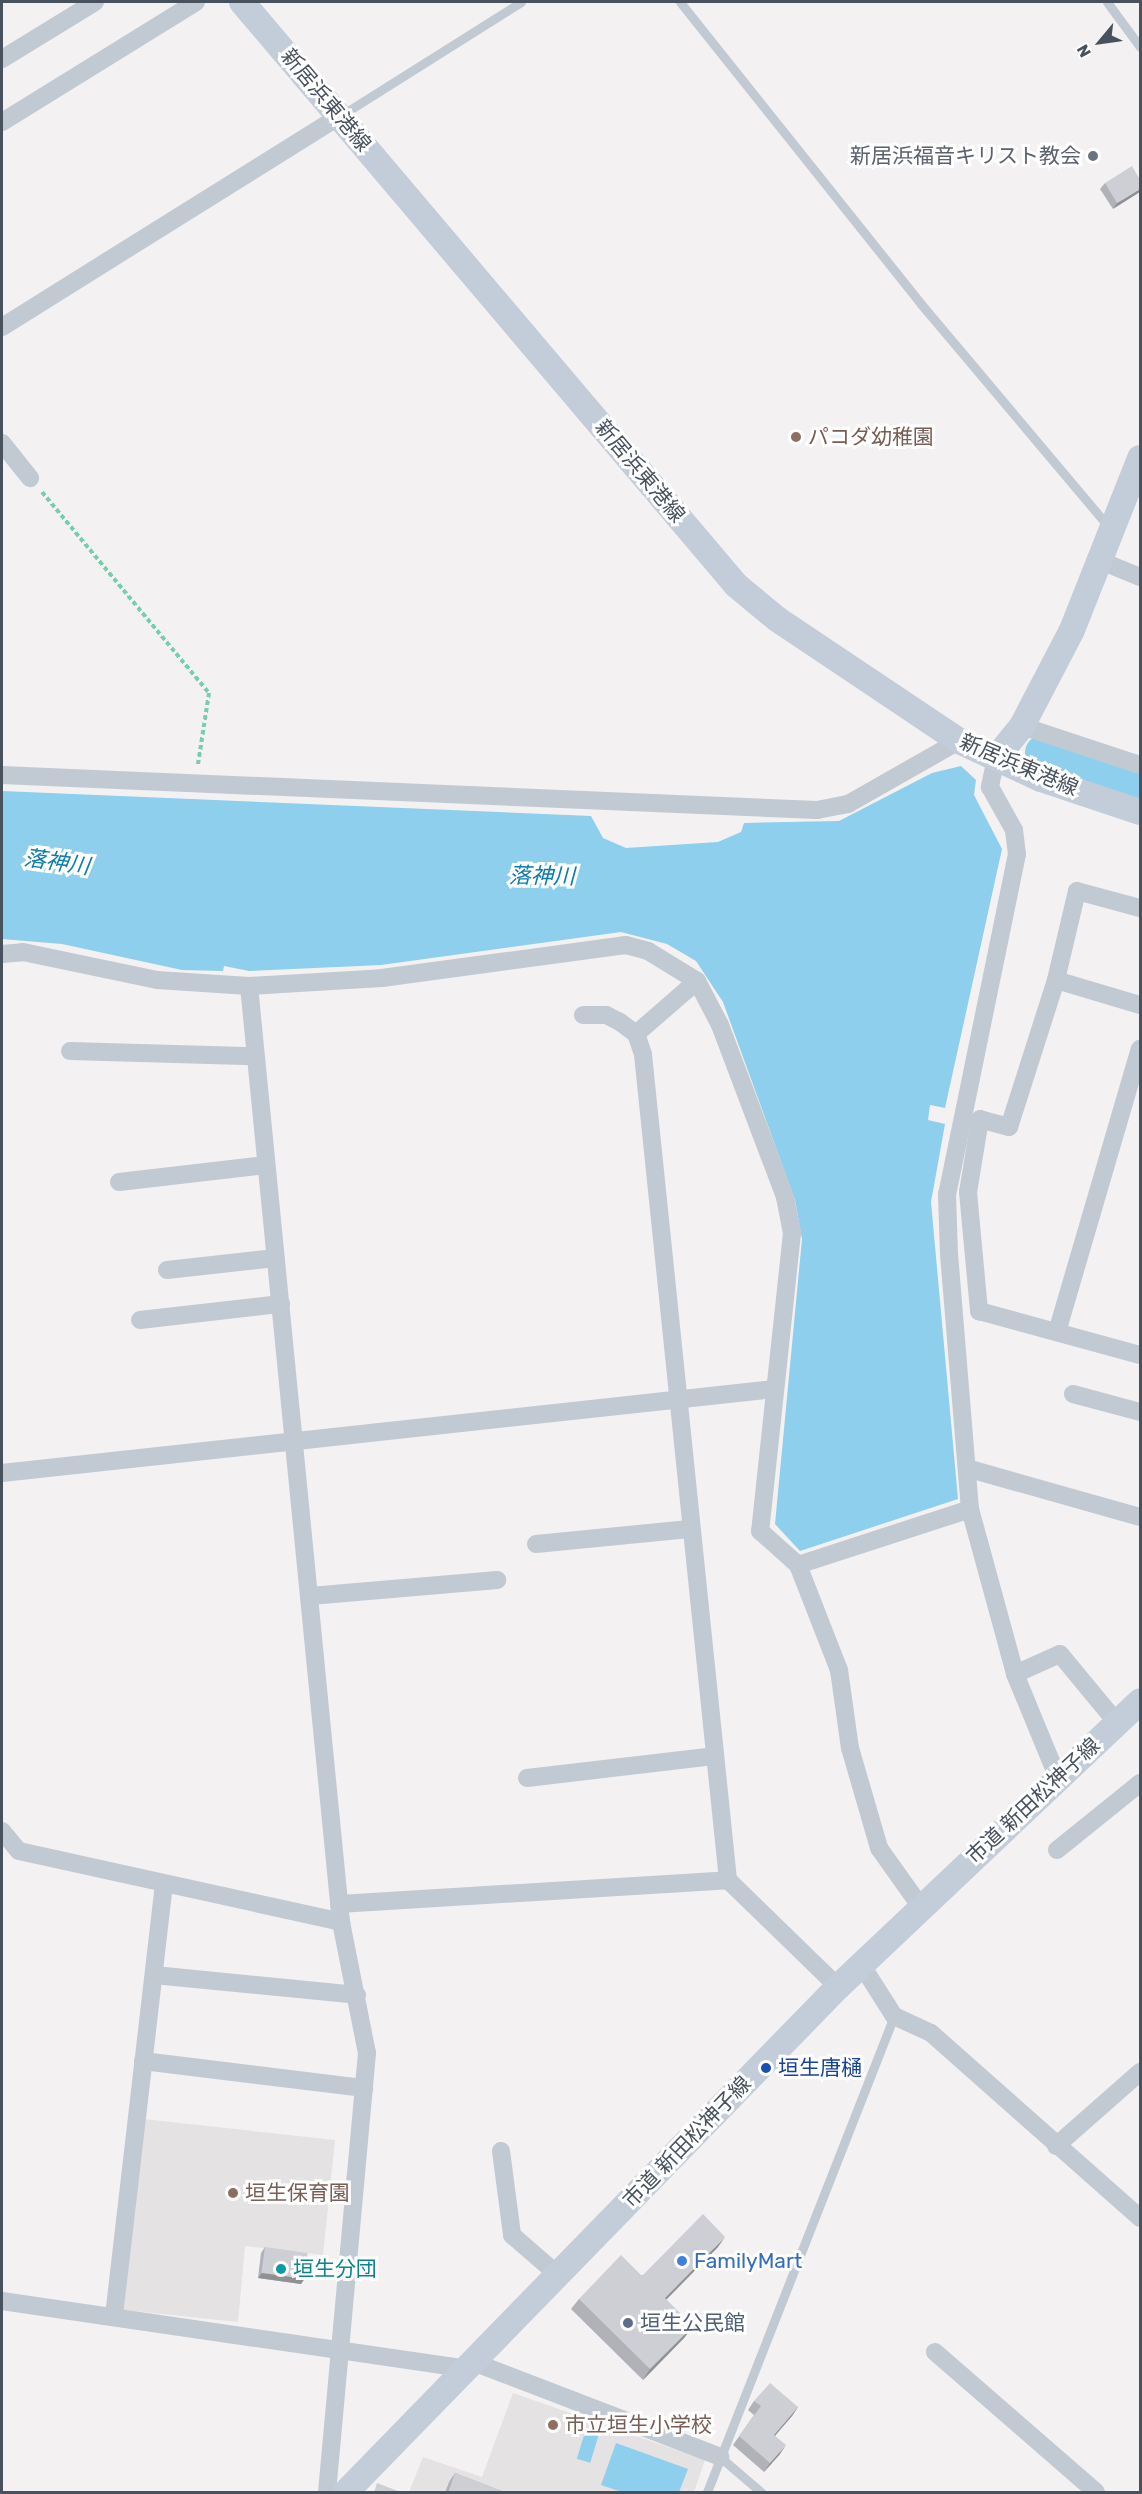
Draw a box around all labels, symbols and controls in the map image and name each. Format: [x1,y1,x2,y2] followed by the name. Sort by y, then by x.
[1070,12,1130,72] north arrow
[1073,41,1095,61] text: N
[276,44,376,156] street label: 新居浜東港線
[850,143,1081,169] place label: 新居浜福音キリスト教会
[1086,149,1100,163] marker: 新居浜福音キリスト教会
[590,415,690,527] street label: 新居浜東港線
[808,424,934,450] place label: パコダ幼稚園
[789,430,803,444] marker: パコダ幼稚園
[956,729,1082,801] street label: 新居浜東港線
[22,844,92,880] water label: 落神川
[509,862,575,890] water label: 落神川
[961,1733,1105,1869] street label: 市道 新田松神子線
[778,2055,862,2081] place label: 垣生唐樋
[759,2061,773,2075] marker: 垣生唐樋
[618,2071,756,2213] street label: 市道 新田松神子線
[245,2180,350,2206] place label: 垣生保育園
[226,2186,240,2200] marker: 垣生保育園
[694,2248,802,2274] place label: FamilyMart
[675,2254,689,2268] marker: FamilyMart
[293,2256,377,2282] place label: 垣生分団
[274,2262,288,2276] marker: 垣生分団
[640,2310,745,2336] place label: 垣生公民館
[621,2316,635,2330] marker: 垣生公民館
[565,2412,712,2438] place label: 市立垣生小学校
[546,2418,560,2432] marker: 市立垣生小学校

